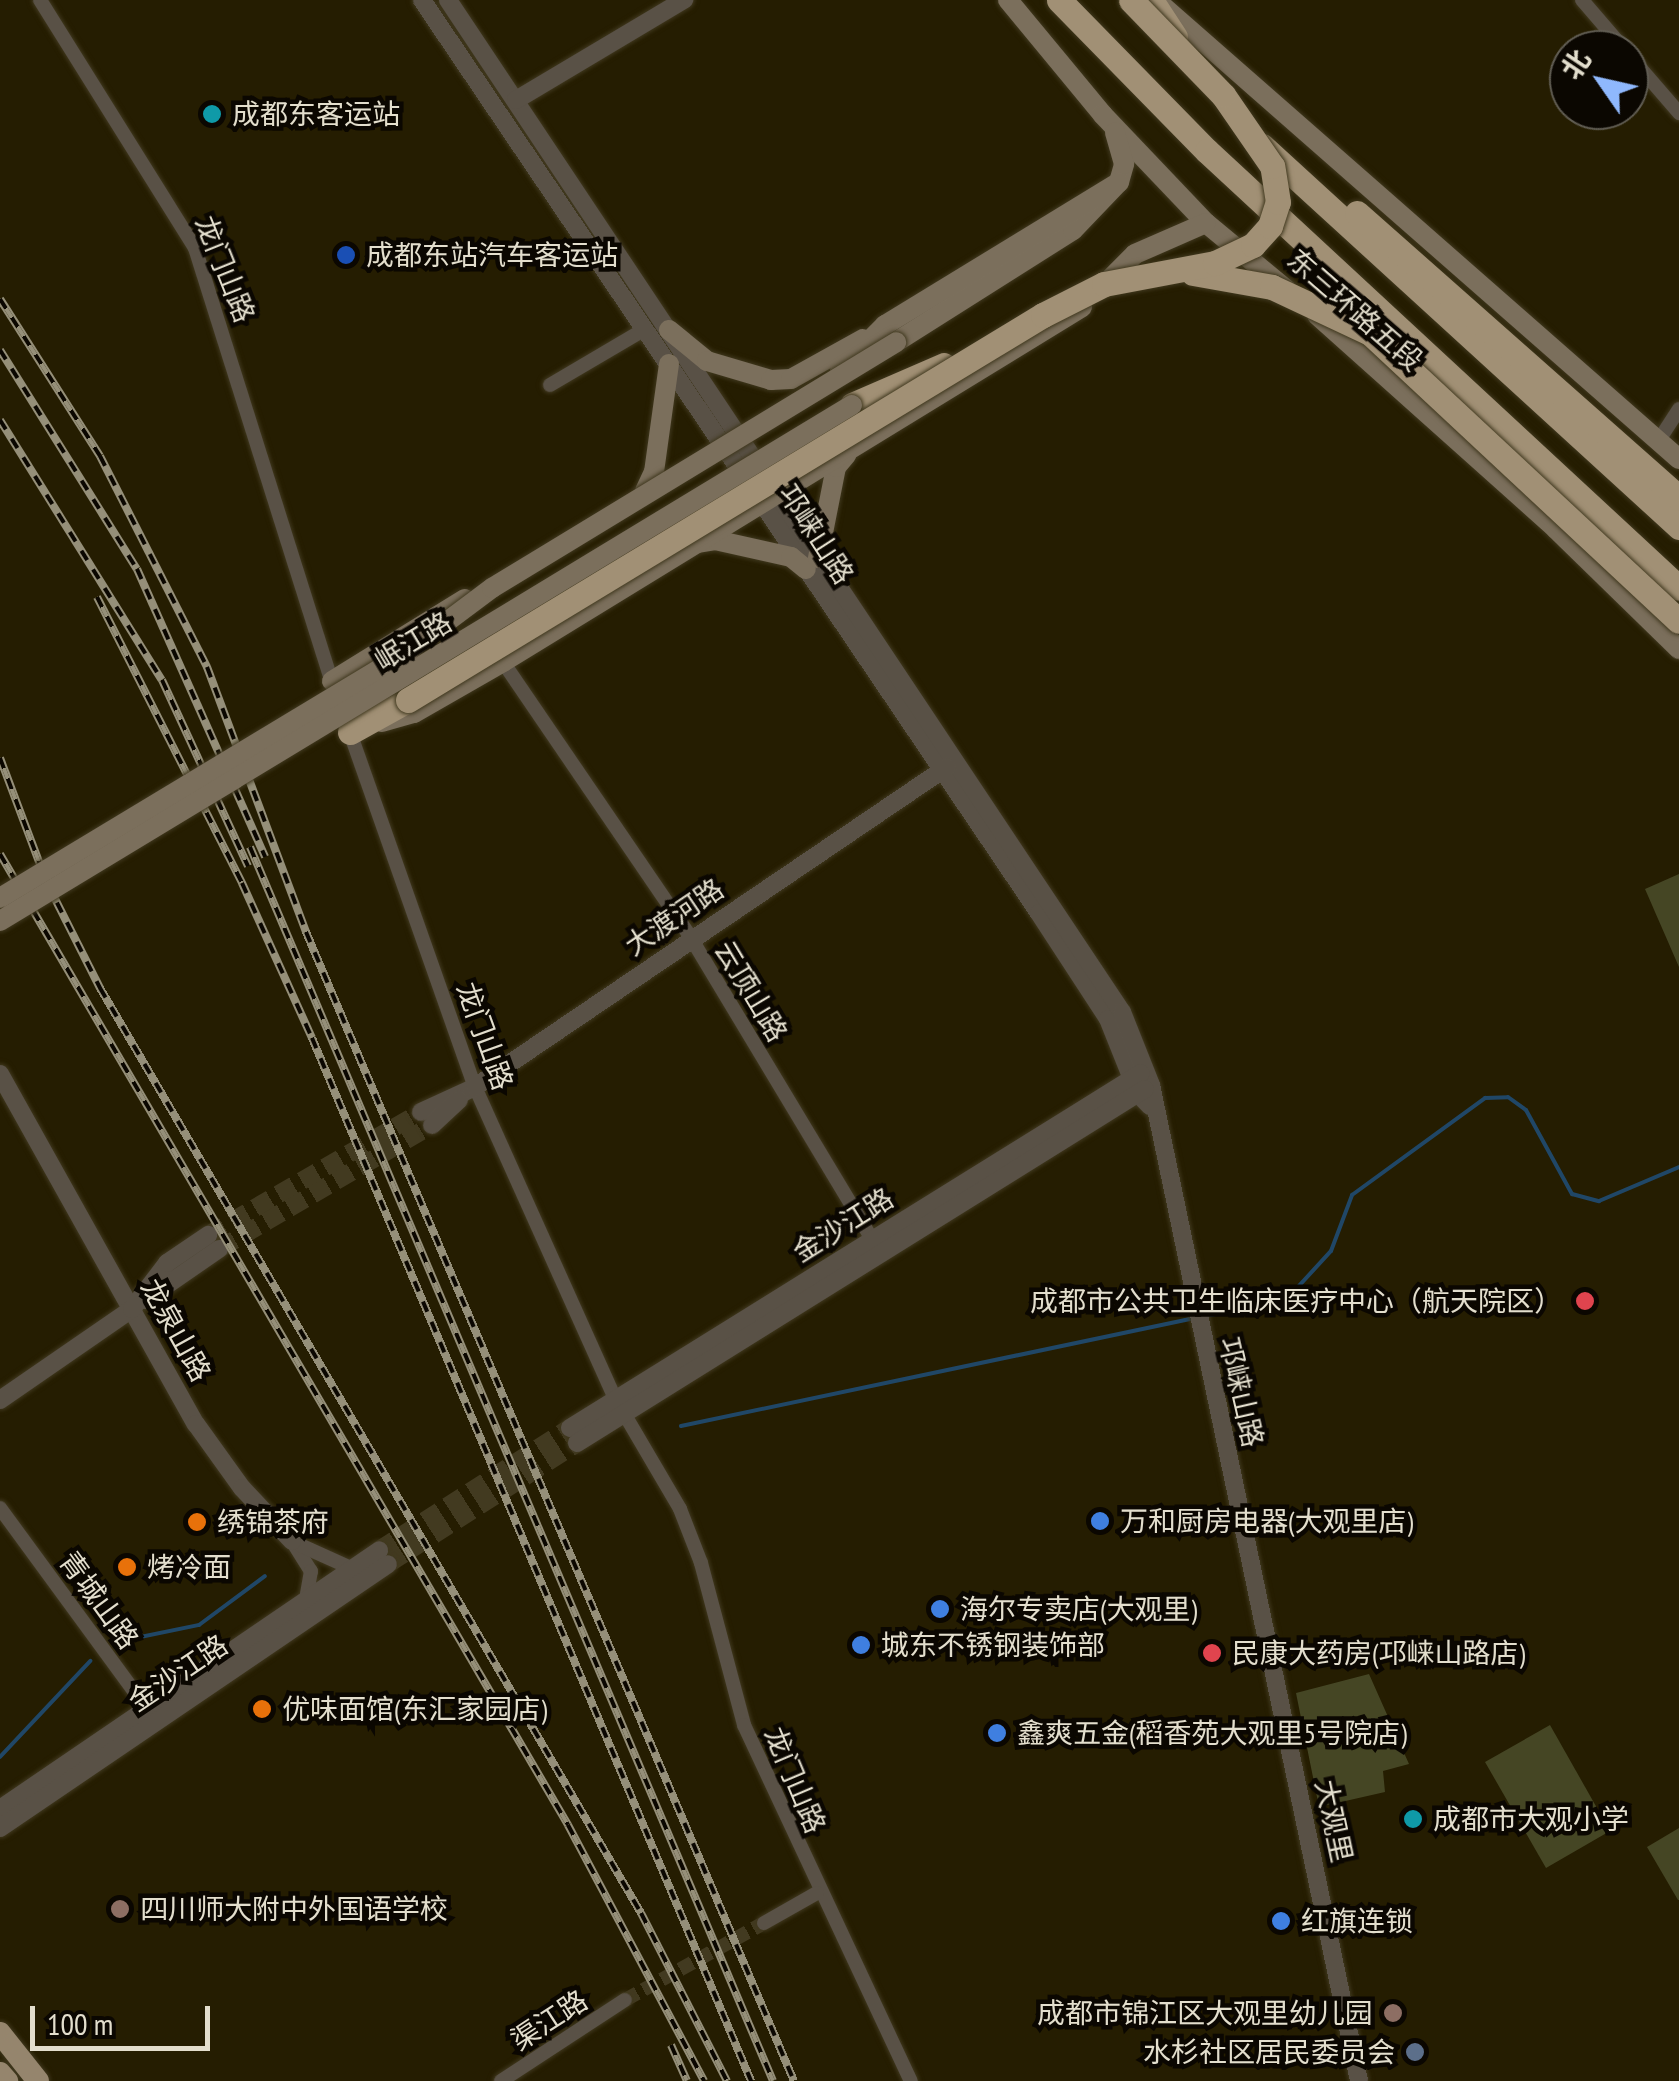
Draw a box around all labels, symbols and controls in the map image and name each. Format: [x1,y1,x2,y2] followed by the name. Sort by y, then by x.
[1549,30,1649,130] north arrow
[1552,42,1599,86] text: 北
[232,97,400,131] place label: 成都东客运站
[201,103,223,125] marker: 成都东客运站
[188,211,262,327] street label: 龙门山路
[366,238,618,272] place label: 成都东站汽车客运站
[1281,242,1429,378] street label: 东三环路五段
[335,244,357,266] marker: 成都东站汽车客运站
[771,478,861,590] street label: 邛崃山路
[368,605,458,677] street label: 岷江路
[618,872,730,962] street label: 大渡河路
[708,934,794,1048] street label: 云顶山路
[450,978,520,1094] street label: 龙门山路
[787,1181,899,1269] street label: 金沙江路
[134,1273,218,1387] street label: 龙泉山路
[1030,1284,1562,1318] place label: 成都市公共卫生临床医疗中心（航天院区）
[1572,1288,1598,1314] marker: 成都市公共卫生临床医疗中心（航天院区）
[1212,1334,1270,1450] street label: 邛崃山路
[1120,1504,1413,1538] place label: 万和厨房电器(大观里店)
[217,1505,329,1539] place label: 绣锦茶府
[1089,1510,1111,1532] marker: 万和厨房电器(大观里店)
[186,1511,208,1533] marker: 绣锦茶府
[52,1545,146,1655] street label: 青城山路
[147,1550,231,1584] place label: 烤冷面
[116,1556,138,1578] marker: 烤冷面
[960,1592,1197,1626] place label: 海尔专卖店(大观里)
[929,1598,951,1620] marker: 海尔专卖店(大观里)
[122,1628,234,1718] street label: 金沙江路
[881,1628,1105,1662] place label: 城东不锈钢装饰部
[850,1634,872,1656] marker: 城东不锈钢装饰部
[1232,1636,1525,1670] place label: 民康大药房(邛崃山路店)
[1201,1642,1223,1664] marker: 民康大药房(邛崃山路店)
[282,1692,547,1726] place label: 优味面馆(东汇家园店)
[251,1698,273,1720] marker: 优味面馆(东汇家园店)
[1017,1716,1407,1750] place label: 鑫爽五金(稻香苑大观里5号院店)
[758,1722,832,1838] street label: 龙门山路
[986,1722,1008,1744] marker: 鑫爽五金(稻香苑大观里5号院店)
[1309,1776,1359,1866] street label: 大观里
[1433,1802,1629,1836] place label: 成都市大观小学
[1402,1808,1424,1830] marker: 成都市大观小学
[140,1892,448,1926] place label: 四川师大附中外国语学校
[109,1898,131,1920] marker: 四川师大附中外国语学校
[1301,1904,1413,1938] place label: 红旗连锁
[1270,1910,1292,1932] marker: 红旗连锁
[505,1983,593,2057] street label: 渠江路
[35,1986,215,2048] scale bar
[1037,1996,1373,2030] place label: 成都市锦江区大观里幼儿园
[1382,2002,1404,2024] marker: 成都市锦江区大观里幼儿园
[47,2004,113,2043] text: 100 m
[1143,2035,1395,2069] place label: 水杉社区居民委员会
[1404,2041,1426,2063] marker: 水杉社区居民委员会

